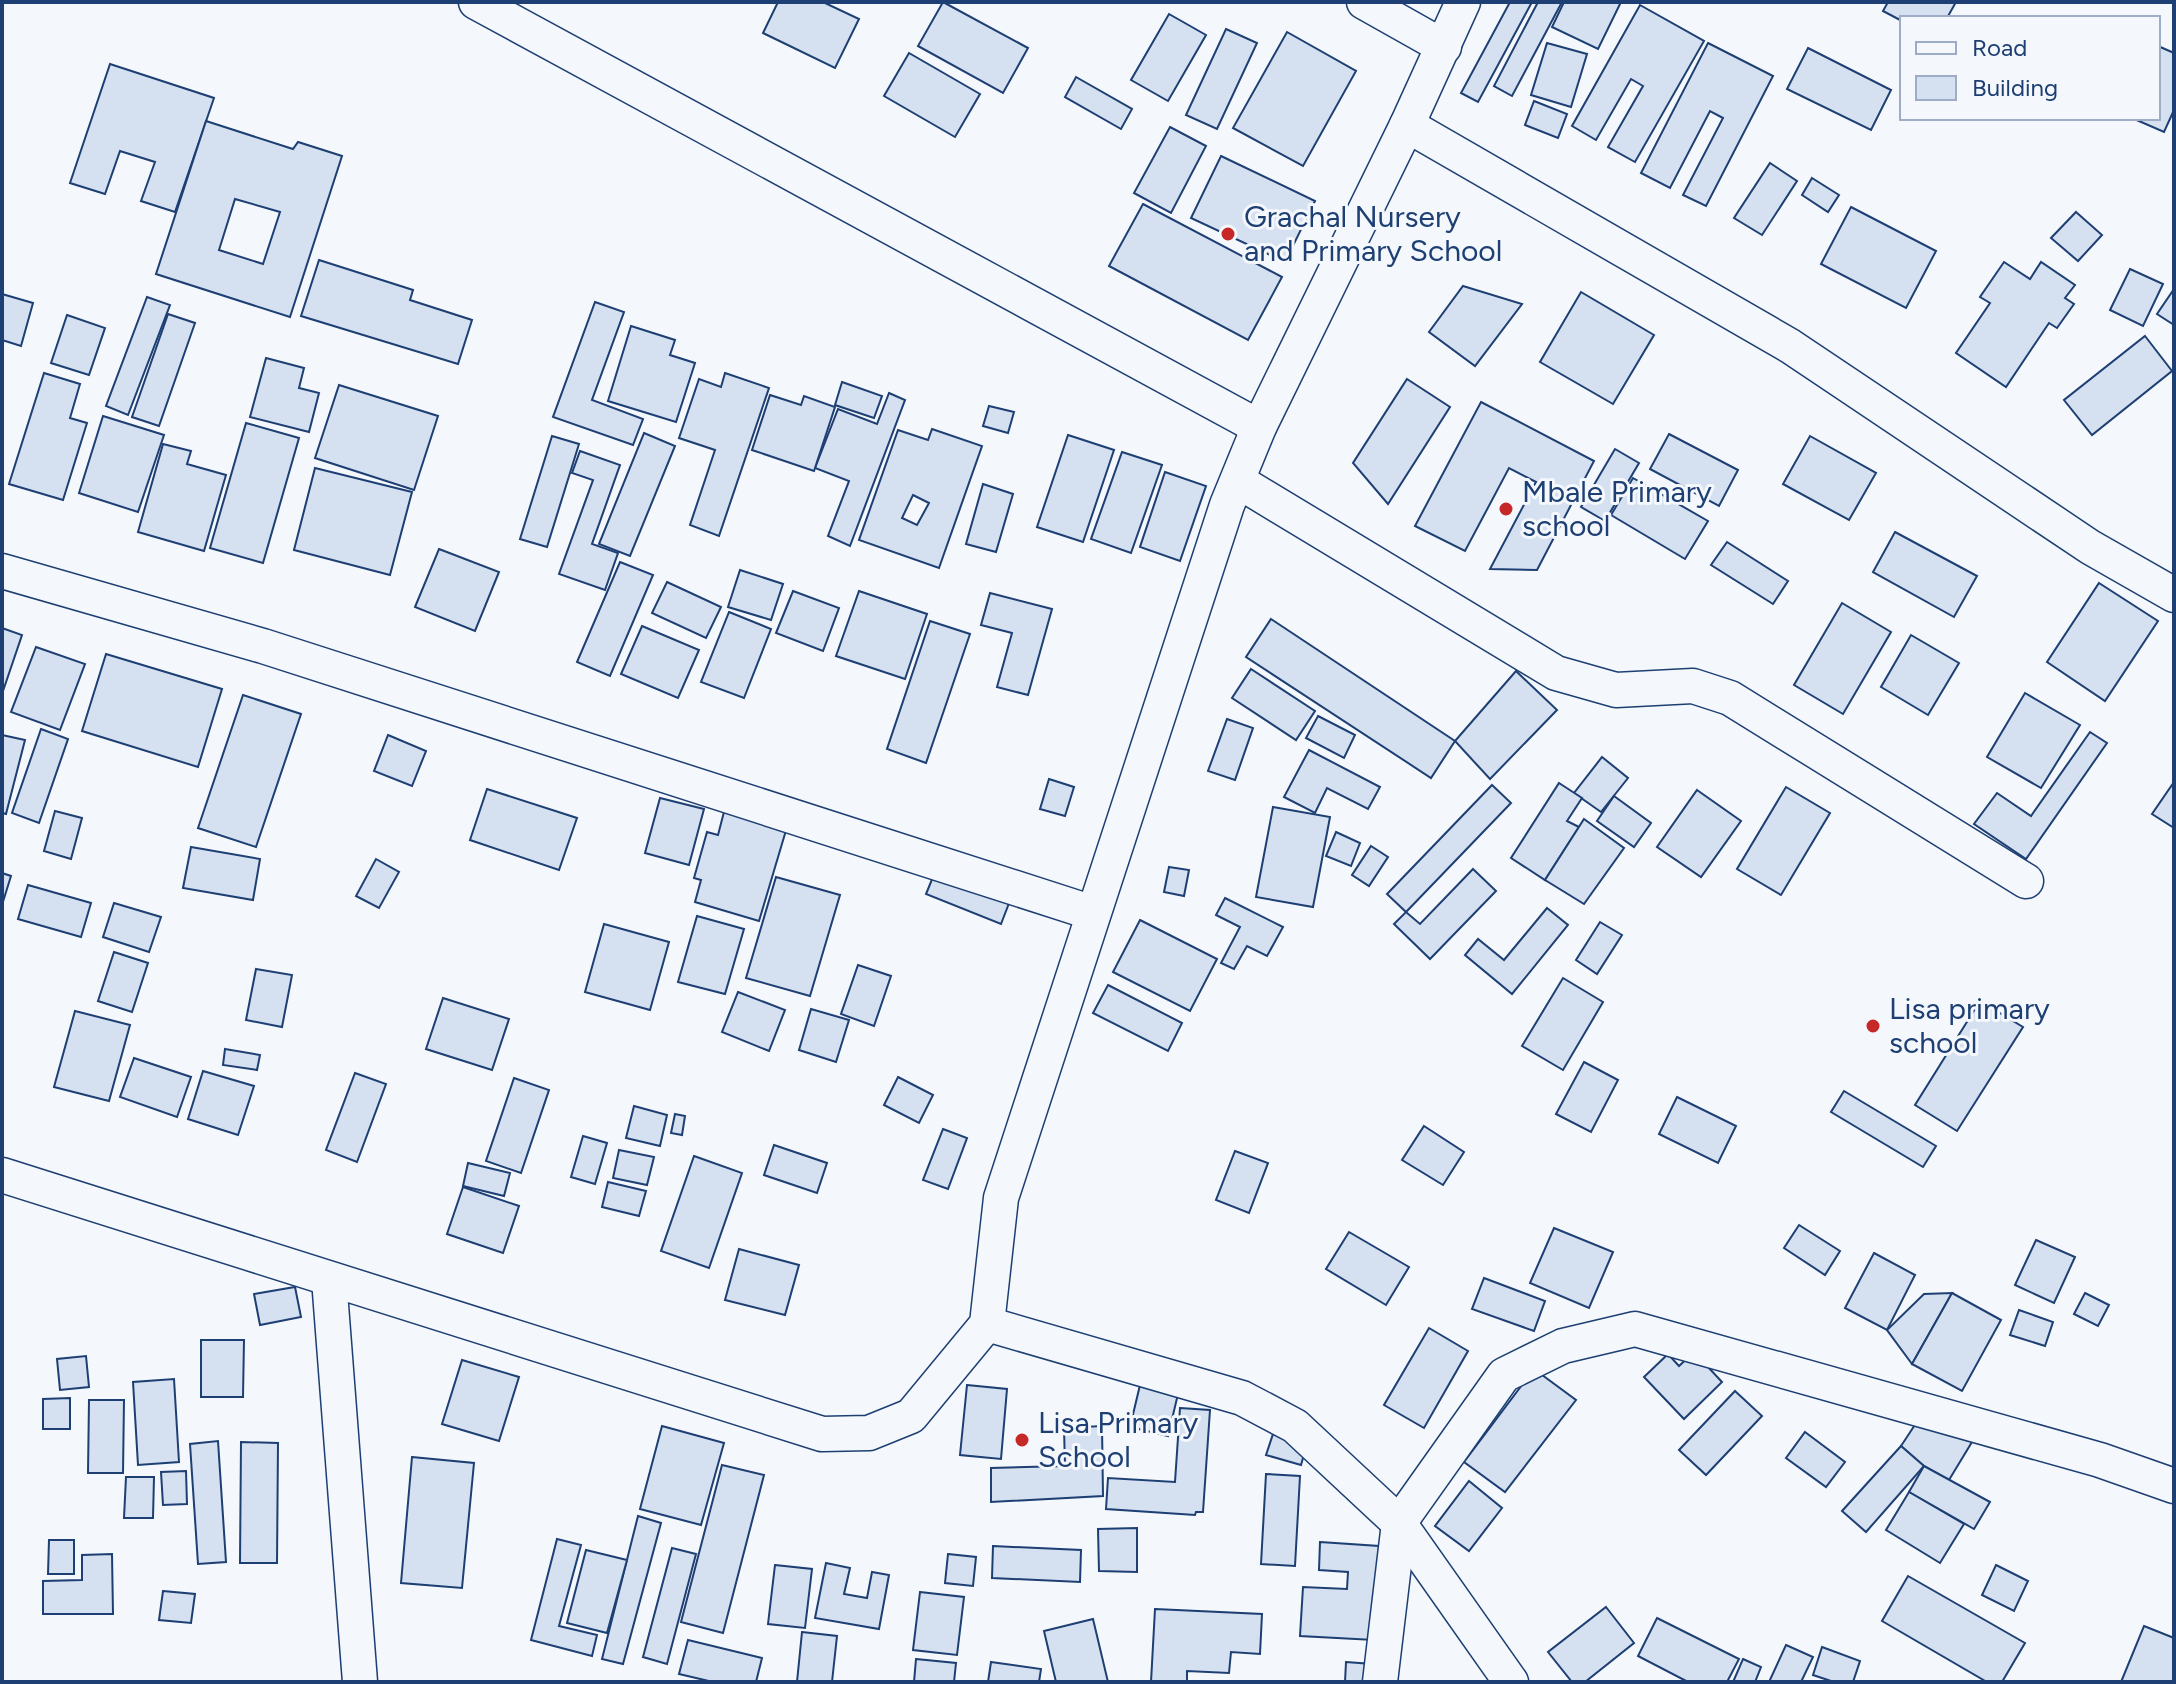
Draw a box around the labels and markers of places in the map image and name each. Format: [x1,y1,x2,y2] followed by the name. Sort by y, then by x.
[1244,198,1502,269] place label: Grachal Nursery and Primary School
[1219,225,1237,243] marker: Grachal Nursery and Primary School
[1522,473,1712,544] place label: Mbale Primary school
[1497,500,1515,518] marker: Mbale Primary school
[1889,990,2050,1061] place label: Lisa primary school
[1864,1017,1882,1035] marker: Lisa primary school
[1038,1404,1199,1475] place label: Lisa Primary School
[1013,1431,1031,1449] marker: Lisa Primary School

